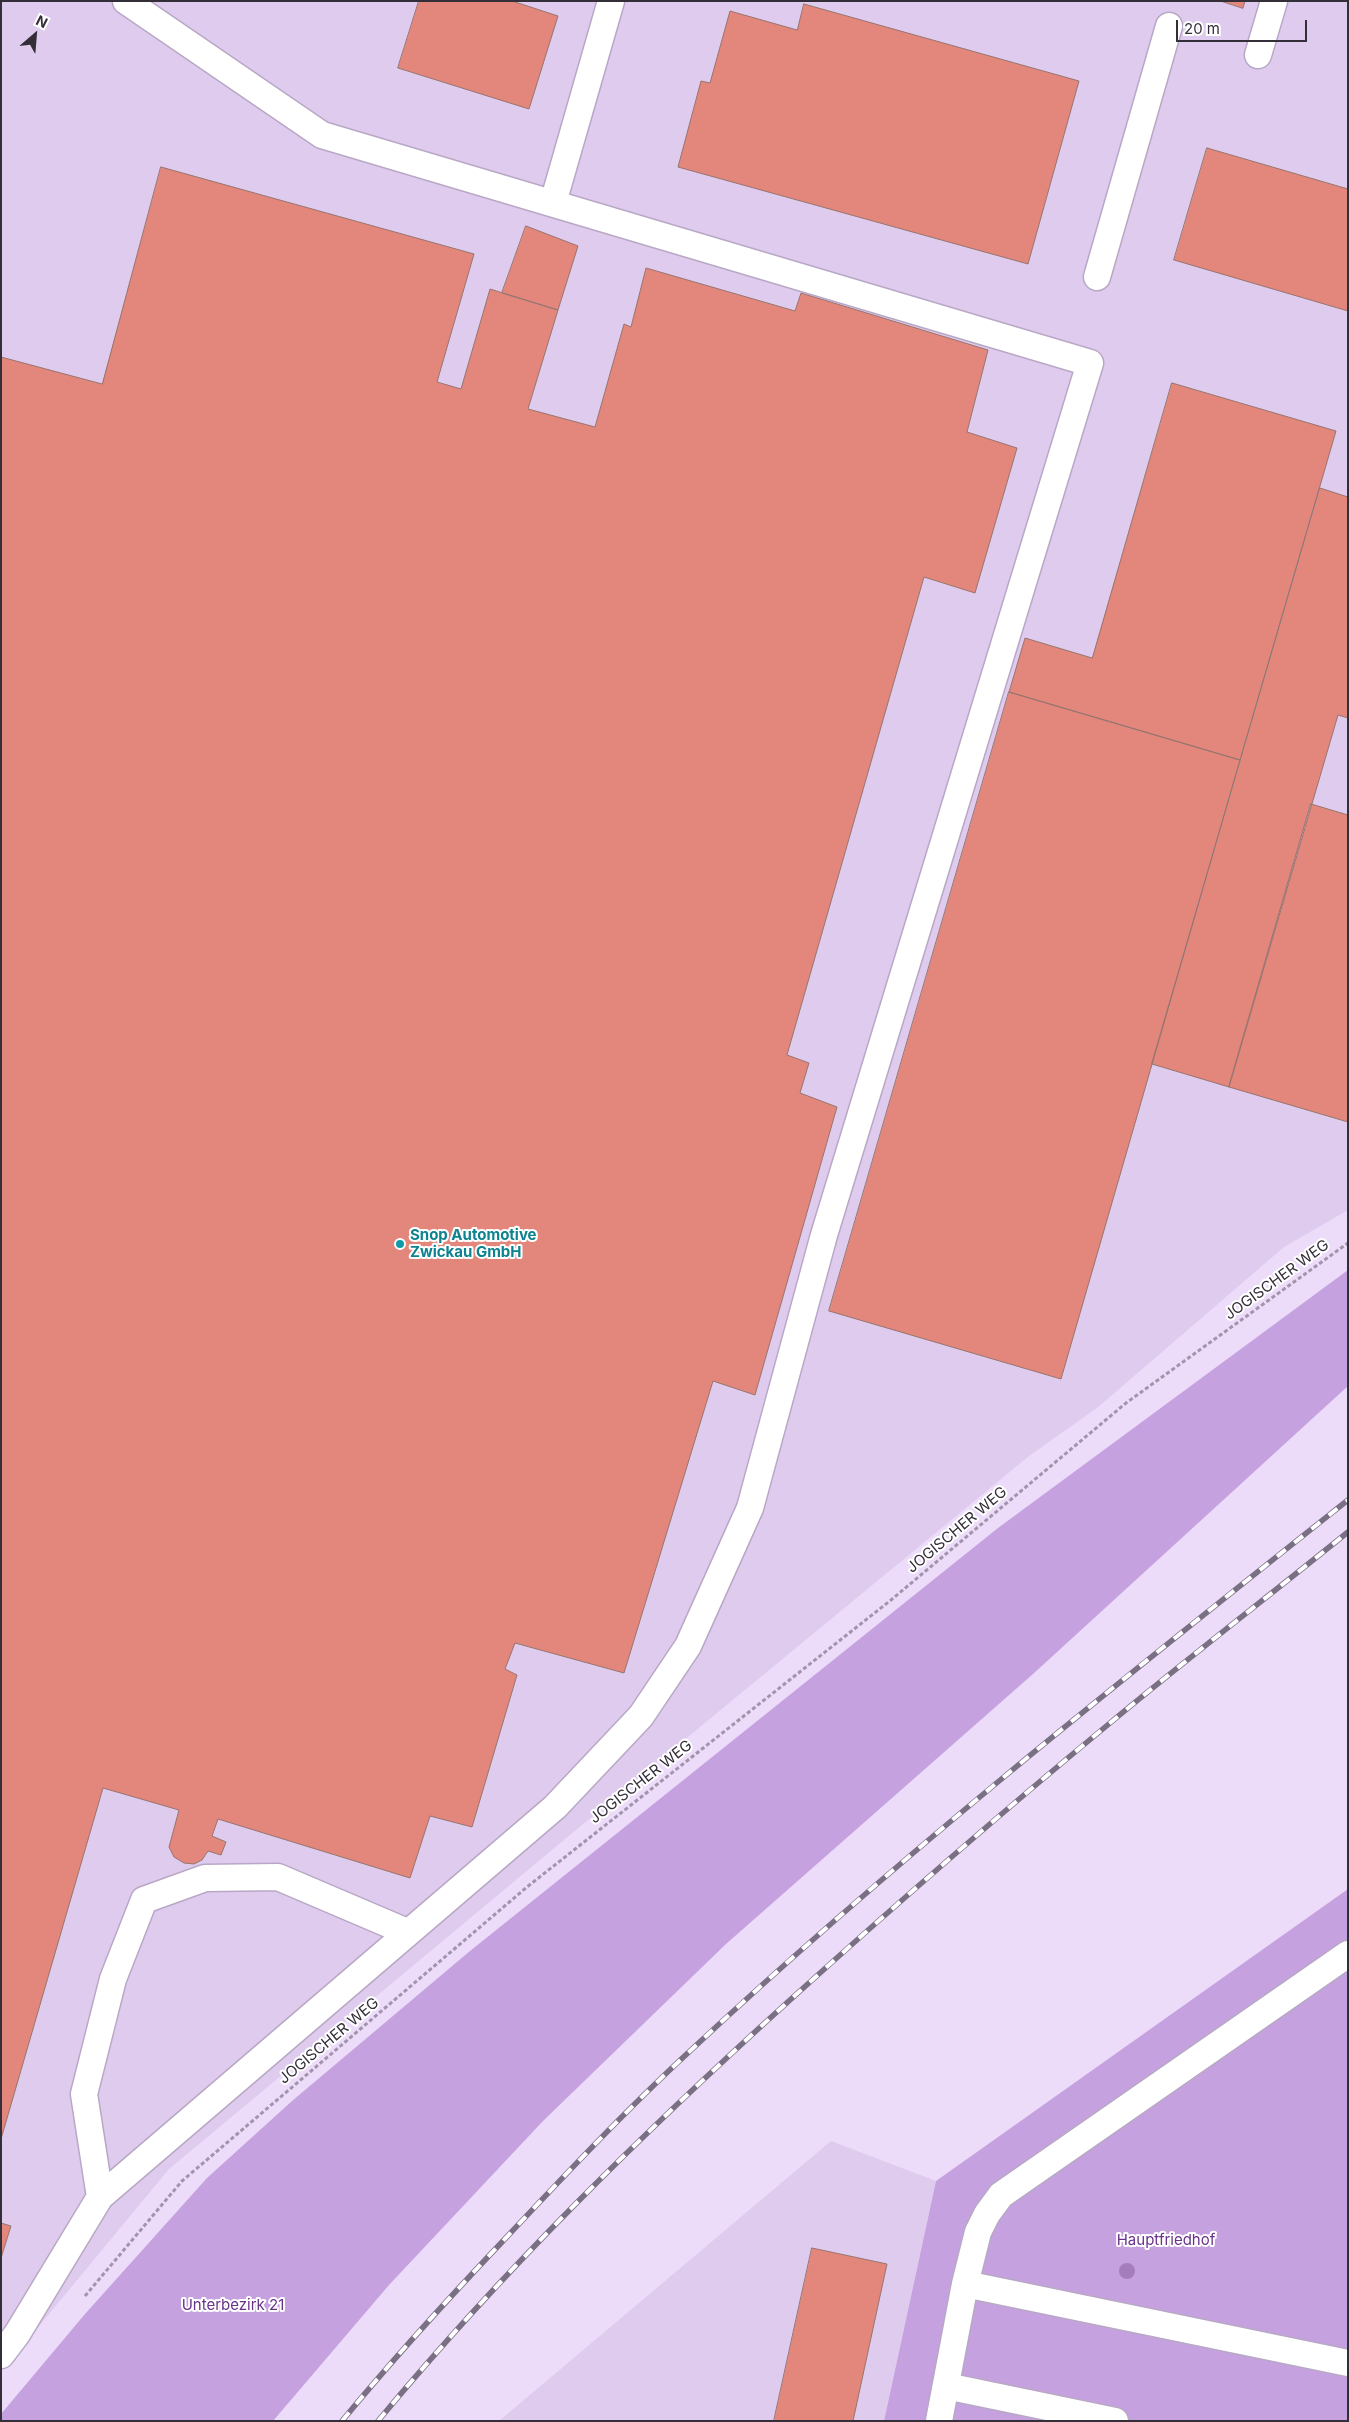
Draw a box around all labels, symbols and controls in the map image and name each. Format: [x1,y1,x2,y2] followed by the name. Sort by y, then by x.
[10,10,60,60] north arrow
[1179,10,1310,42] scale bar
[33,11,51,31] text: N
[1184,19,1220,38] text: 20 m
[410,1226,537,1261] place label: Snop Automotive Zwickau GmbH
[1221,1236,1333,1324] street label: JOGISCHER WEG
[394,1238,406,1250] marker: Snop Automotive Zwickau GmbH
[903,1483,1011,1577] street label: JOGISCHER WEG
[586,1736,696,1828] street label: JOGISCHER WEG
[275,1994,383,2088] street label: JOGISCHER WEG
[1117,2231,1215,2249] park label: Hauptfriedhof
[182,2296,284,2314] park label: Unterbezirk 21

